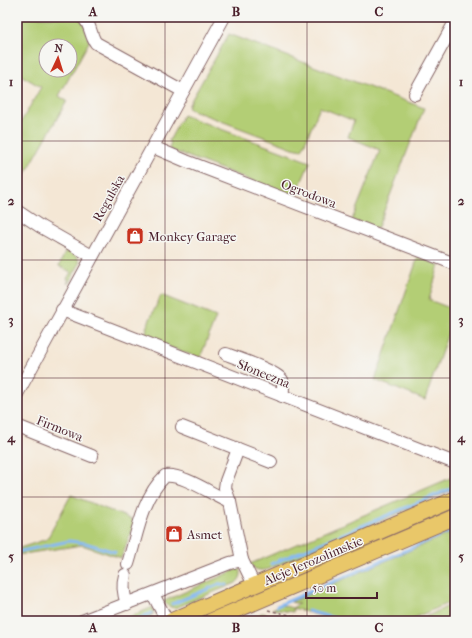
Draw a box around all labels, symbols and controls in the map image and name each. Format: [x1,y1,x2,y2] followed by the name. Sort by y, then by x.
[88,4,98,19] text: A
[232,4,241,19] text: B
[375,4,384,19] text: C
[38,38,78,78] north arrow
[54,42,64,55] text: N
[9,74,14,89] text: 1
[459,74,464,89] text: 1
[89,171,128,224] street label: Regulska
[279,176,340,211] street label: Ogrodowa
[8,193,15,208] text: 2
[458,193,465,208] text: 2
[125,226,145,246] shop icon: Monkey Garage
[148,229,237,244] place label: Monkey Garage
[8,312,14,328] text: 3
[458,312,464,328] text: 3
[235,356,293,391] street label: Słoneczna
[34,412,86,445] street label: Firmowa
[6,430,16,446] text: 4
[456,430,466,446] text: 4
[164,524,184,544] shop icon: Asmet
[186,527,222,542] place label: Asmet
[261,533,365,588] street label: Aleje Jerozolimskie
[8,549,14,564] text: 5
[458,549,464,564] text: 5
[306,574,377,600] scale bar
[312,581,336,595] text: 50 m
[88,620,98,635] text: A
[232,620,241,635] text: B
[375,620,384,635] text: C

